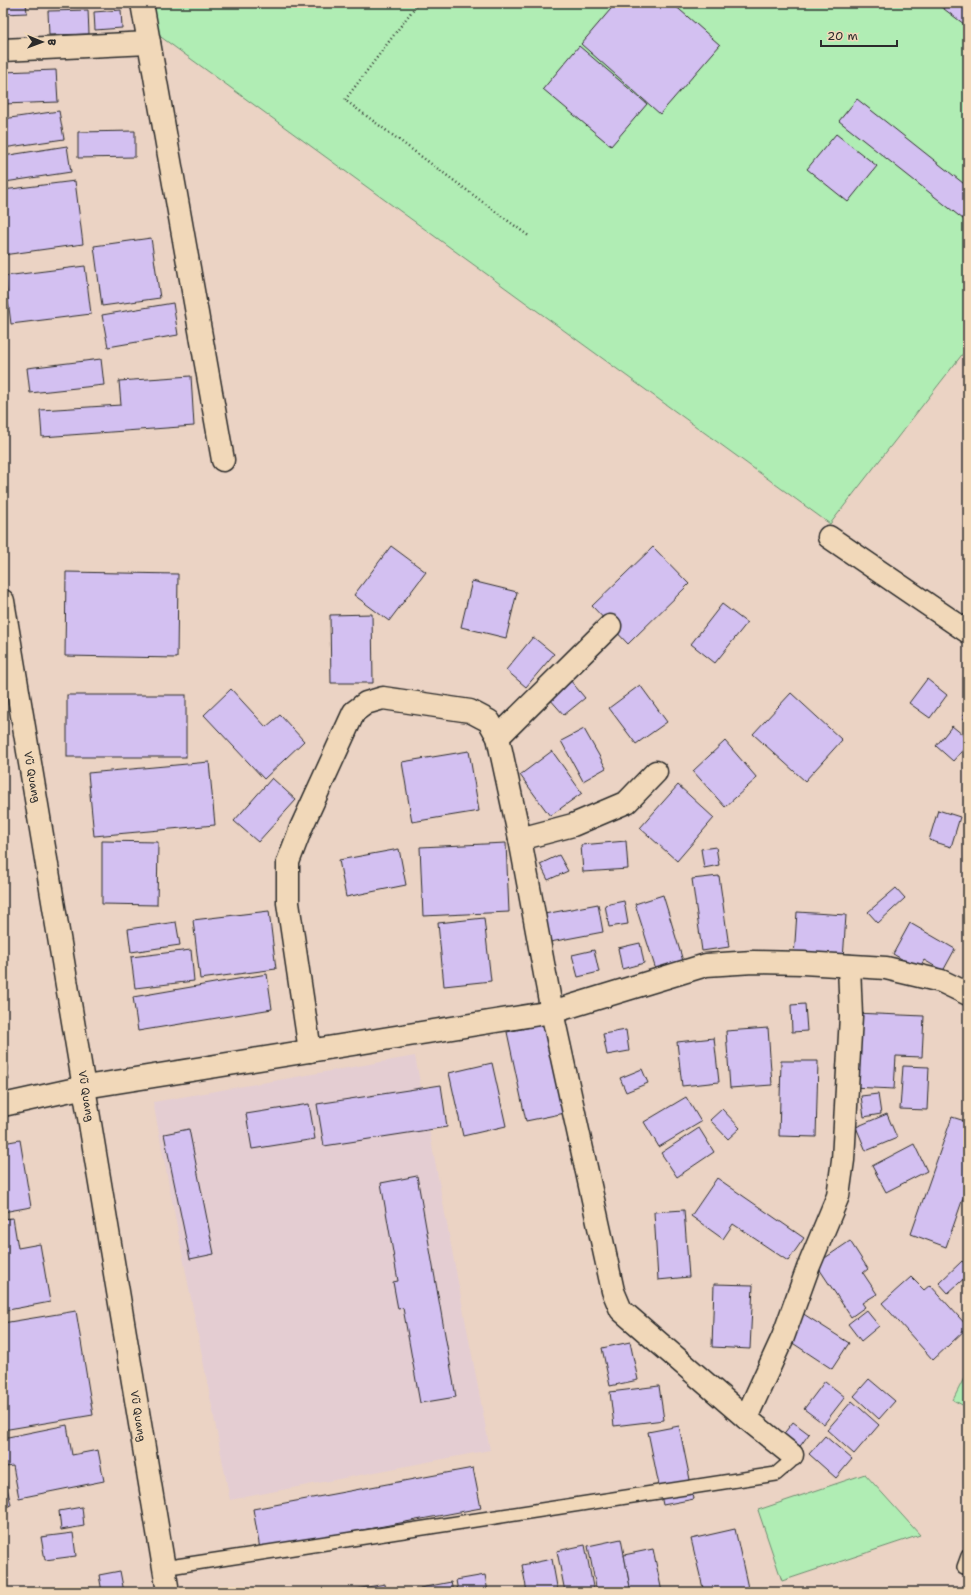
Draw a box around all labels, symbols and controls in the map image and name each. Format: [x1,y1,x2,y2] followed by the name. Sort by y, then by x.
[22,22,62,62] north arrow
[821,22,897,48] scale bar
[827,28,858,44] text: 20 m
[44,39,59,46] text: B
[20,750,44,804] street label: Vũ Quang
[75,1069,97,1123] street label: Vũ Quang
[127,1389,149,1443] street label: Vũ Quang

